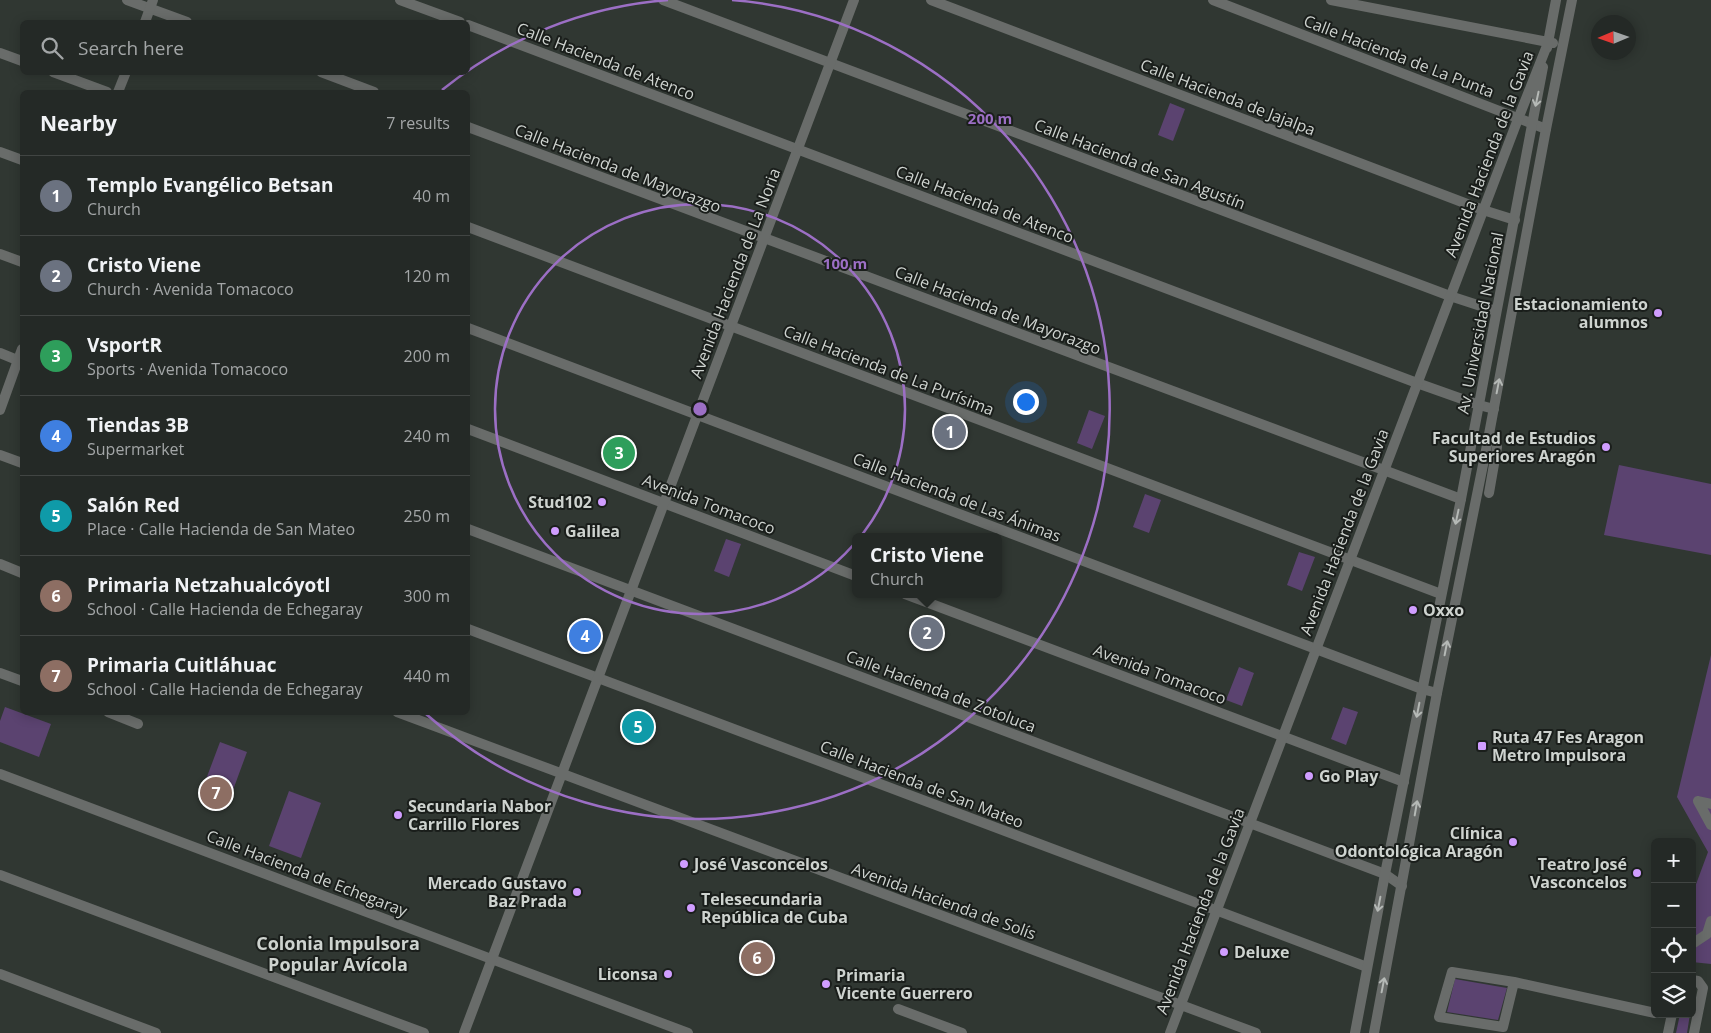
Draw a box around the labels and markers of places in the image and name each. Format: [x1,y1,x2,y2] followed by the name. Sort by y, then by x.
[1514,293,1648,333] place label: Estacionamiento alumnos
[1652,307,1664,319] marker: Estacionamiento alumnos
[691,400,709,418] centre of rings
[934,413,966,451] pin: 1
[1432,427,1596,467] place label: Facultad de Estudios Superiores Aragón
[603,434,635,472] pin: 3
[1600,441,1612,453] marker: Facultad de Estudios Superiores Aragón
[528,491,592,513] place label: Stud102
[596,496,608,508] marker: Stud102
[565,520,620,542] place label: Galilea
[549,525,561,537] marker: Galilea
[1423,599,1464,621] place label: Oxxo
[1407,604,1419,616] marker: Oxxo
[911,614,943,652] pin: 2
[569,617,601,655] pin: 4
[622,708,654,746] pin: 5
[1492,726,1644,766] place label: Ruta 47 Fes Aragon Metro Impulsora
[1476,740,1488,752] marker: Ruta 47 Fes Aragon Metro Impulsora
[1319,765,1379,787] place label: Go Play
[1303,770,1315,782] marker: Go Play
[200,774,232,812] pin: 7
[408,795,551,835] place label: Secundaria Nabor Carrillo Flores
[392,809,404,821] marker: Secundaria Nabor Carrillo Flores
[1335,822,1503,862] place label: Clínica Odontológica Aragón
[1507,836,1519,848] marker: Clínica Odontológica Aragón
[692,853,828,875] place label: José Vasconcelos
[1530,853,1627,893] place label: Teatro José Vasconcelos
[678,858,690,870] marker: José Vasconcelos
[1631,867,1643,879] marker: Teatro José Vasconcelos
[427,872,567,912] place label: Mercado Gustavo Baz Prada
[571,886,583,898] marker: Mercado Gustavo Baz Prada
[701,888,848,928] place label: Telesecundaria República de Cuba
[685,902,697,914] marker: Telesecundaria República de Cuba
[741,939,773,977] pin: 6
[1234,941,1289,963] place label: Deluxe
[1218,946,1230,958] marker: Deluxe
[598,963,658,985] place label: Liconsa
[836,964,973,1004] place label: Primaria Vicente Guerrero
[662,968,674,980] marker: Liconsa
[820,978,832,990] marker: Primaria Vicente Guerrero

